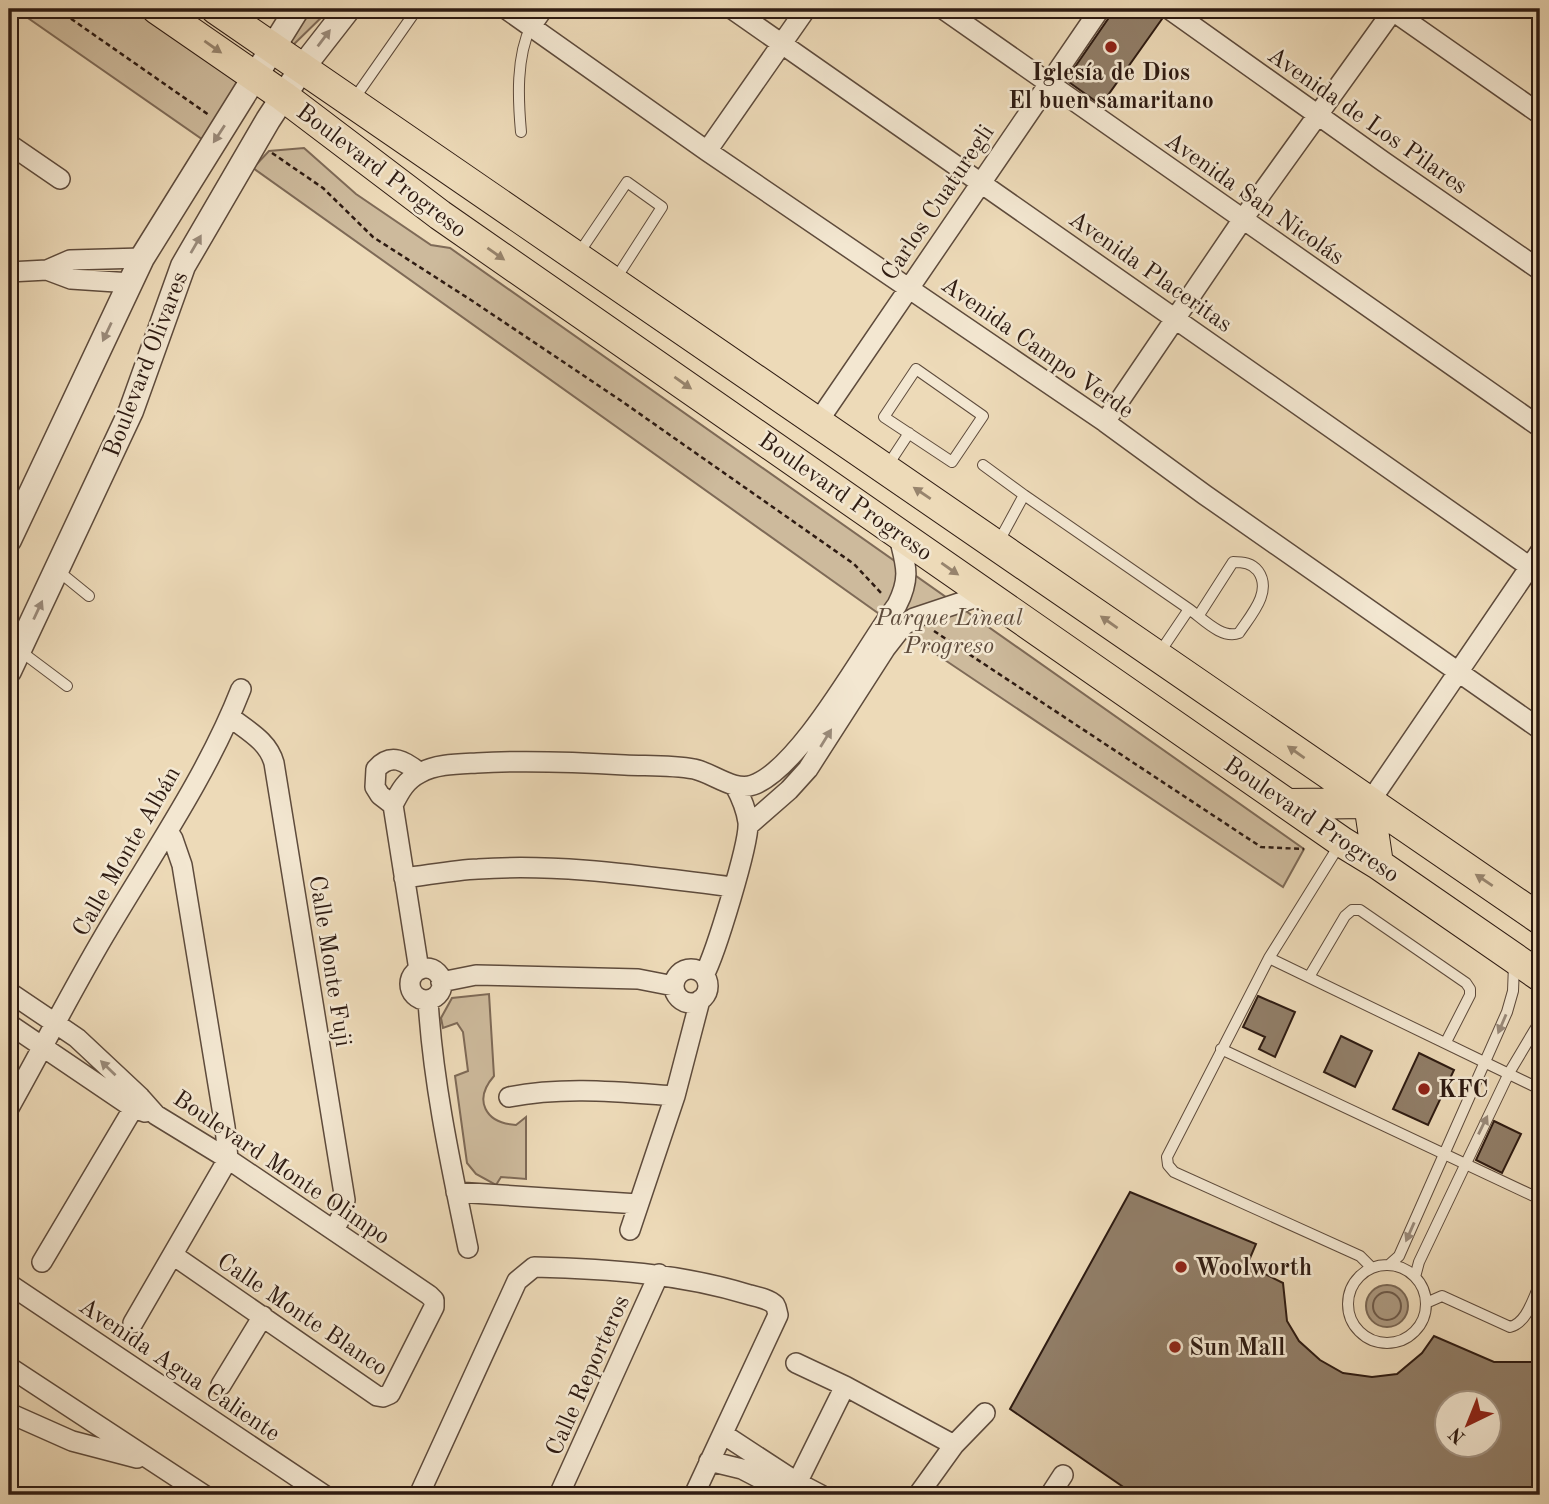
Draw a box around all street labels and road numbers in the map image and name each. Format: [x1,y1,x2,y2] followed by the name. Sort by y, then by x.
[1263,44,1471,200] street label: Avenida de Los Pilares
[291,100,470,243] street label: Boulevard Progreso
[878,121,1000,285] street label: Carlos Cuaturegli
[1160,129,1348,270] street label: Avenida San Nicolás
[1064,207,1236,338] street label: Avenida Placeritas
[100,269,193,461] street label: Boulevard Olivares
[936,273,1137,424] street label: Avenida Campo Verde
[754,429,936,567] street label: Boulevard Progreso
[1219,753,1403,888] street label: Boulevard Progreso
[69,763,186,941] street label: Calle Monte Albán
[304,874,354,1049] street label: Calle Monte Fuji
[168,1087,394,1250] street label: Boulevard Monte Olimpo
[212,1250,392,1382] street label: Calle Monte Blanco
[543,1292,635,1460] street label: Calle Reporteros
[74,1294,284,1447] street label: Avenida Agua Caliente

